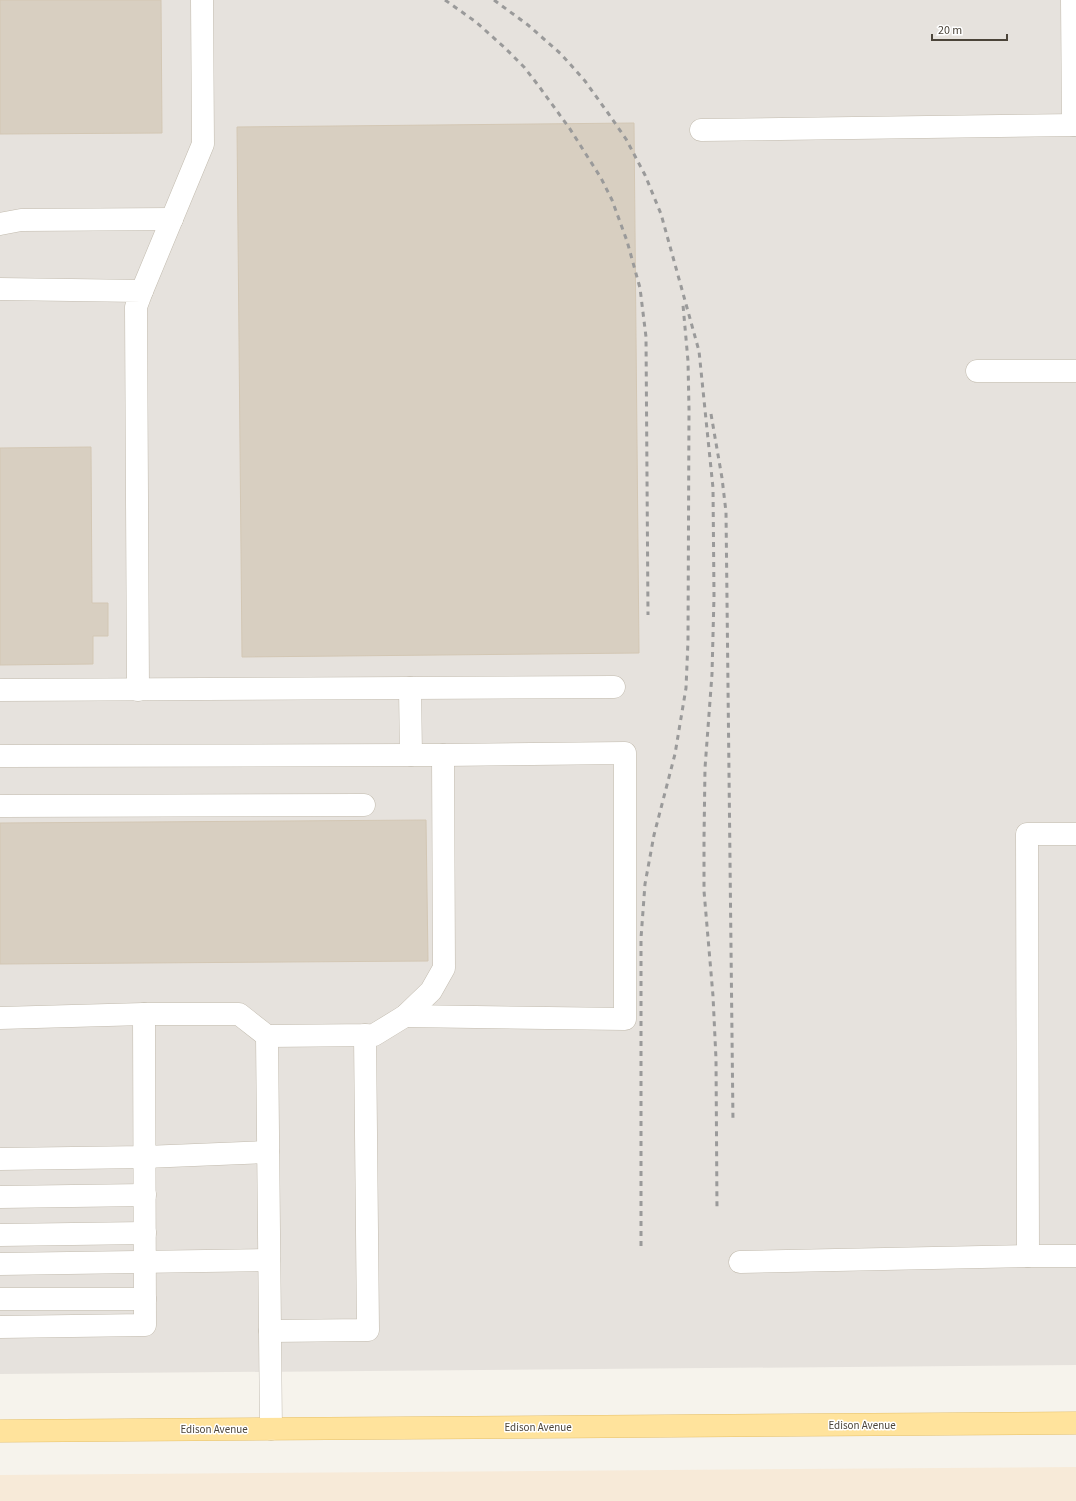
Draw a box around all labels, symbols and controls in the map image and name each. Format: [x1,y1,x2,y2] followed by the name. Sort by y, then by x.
[932,16,1007,42] scale bar
[938,22,962,39] text: 20 m
[828,1418,896,1433] street label: Edison Avenue
[504,1420,572,1435] street label: Edison Avenue
[180,1422,248,1437] street label: Edison Avenue

